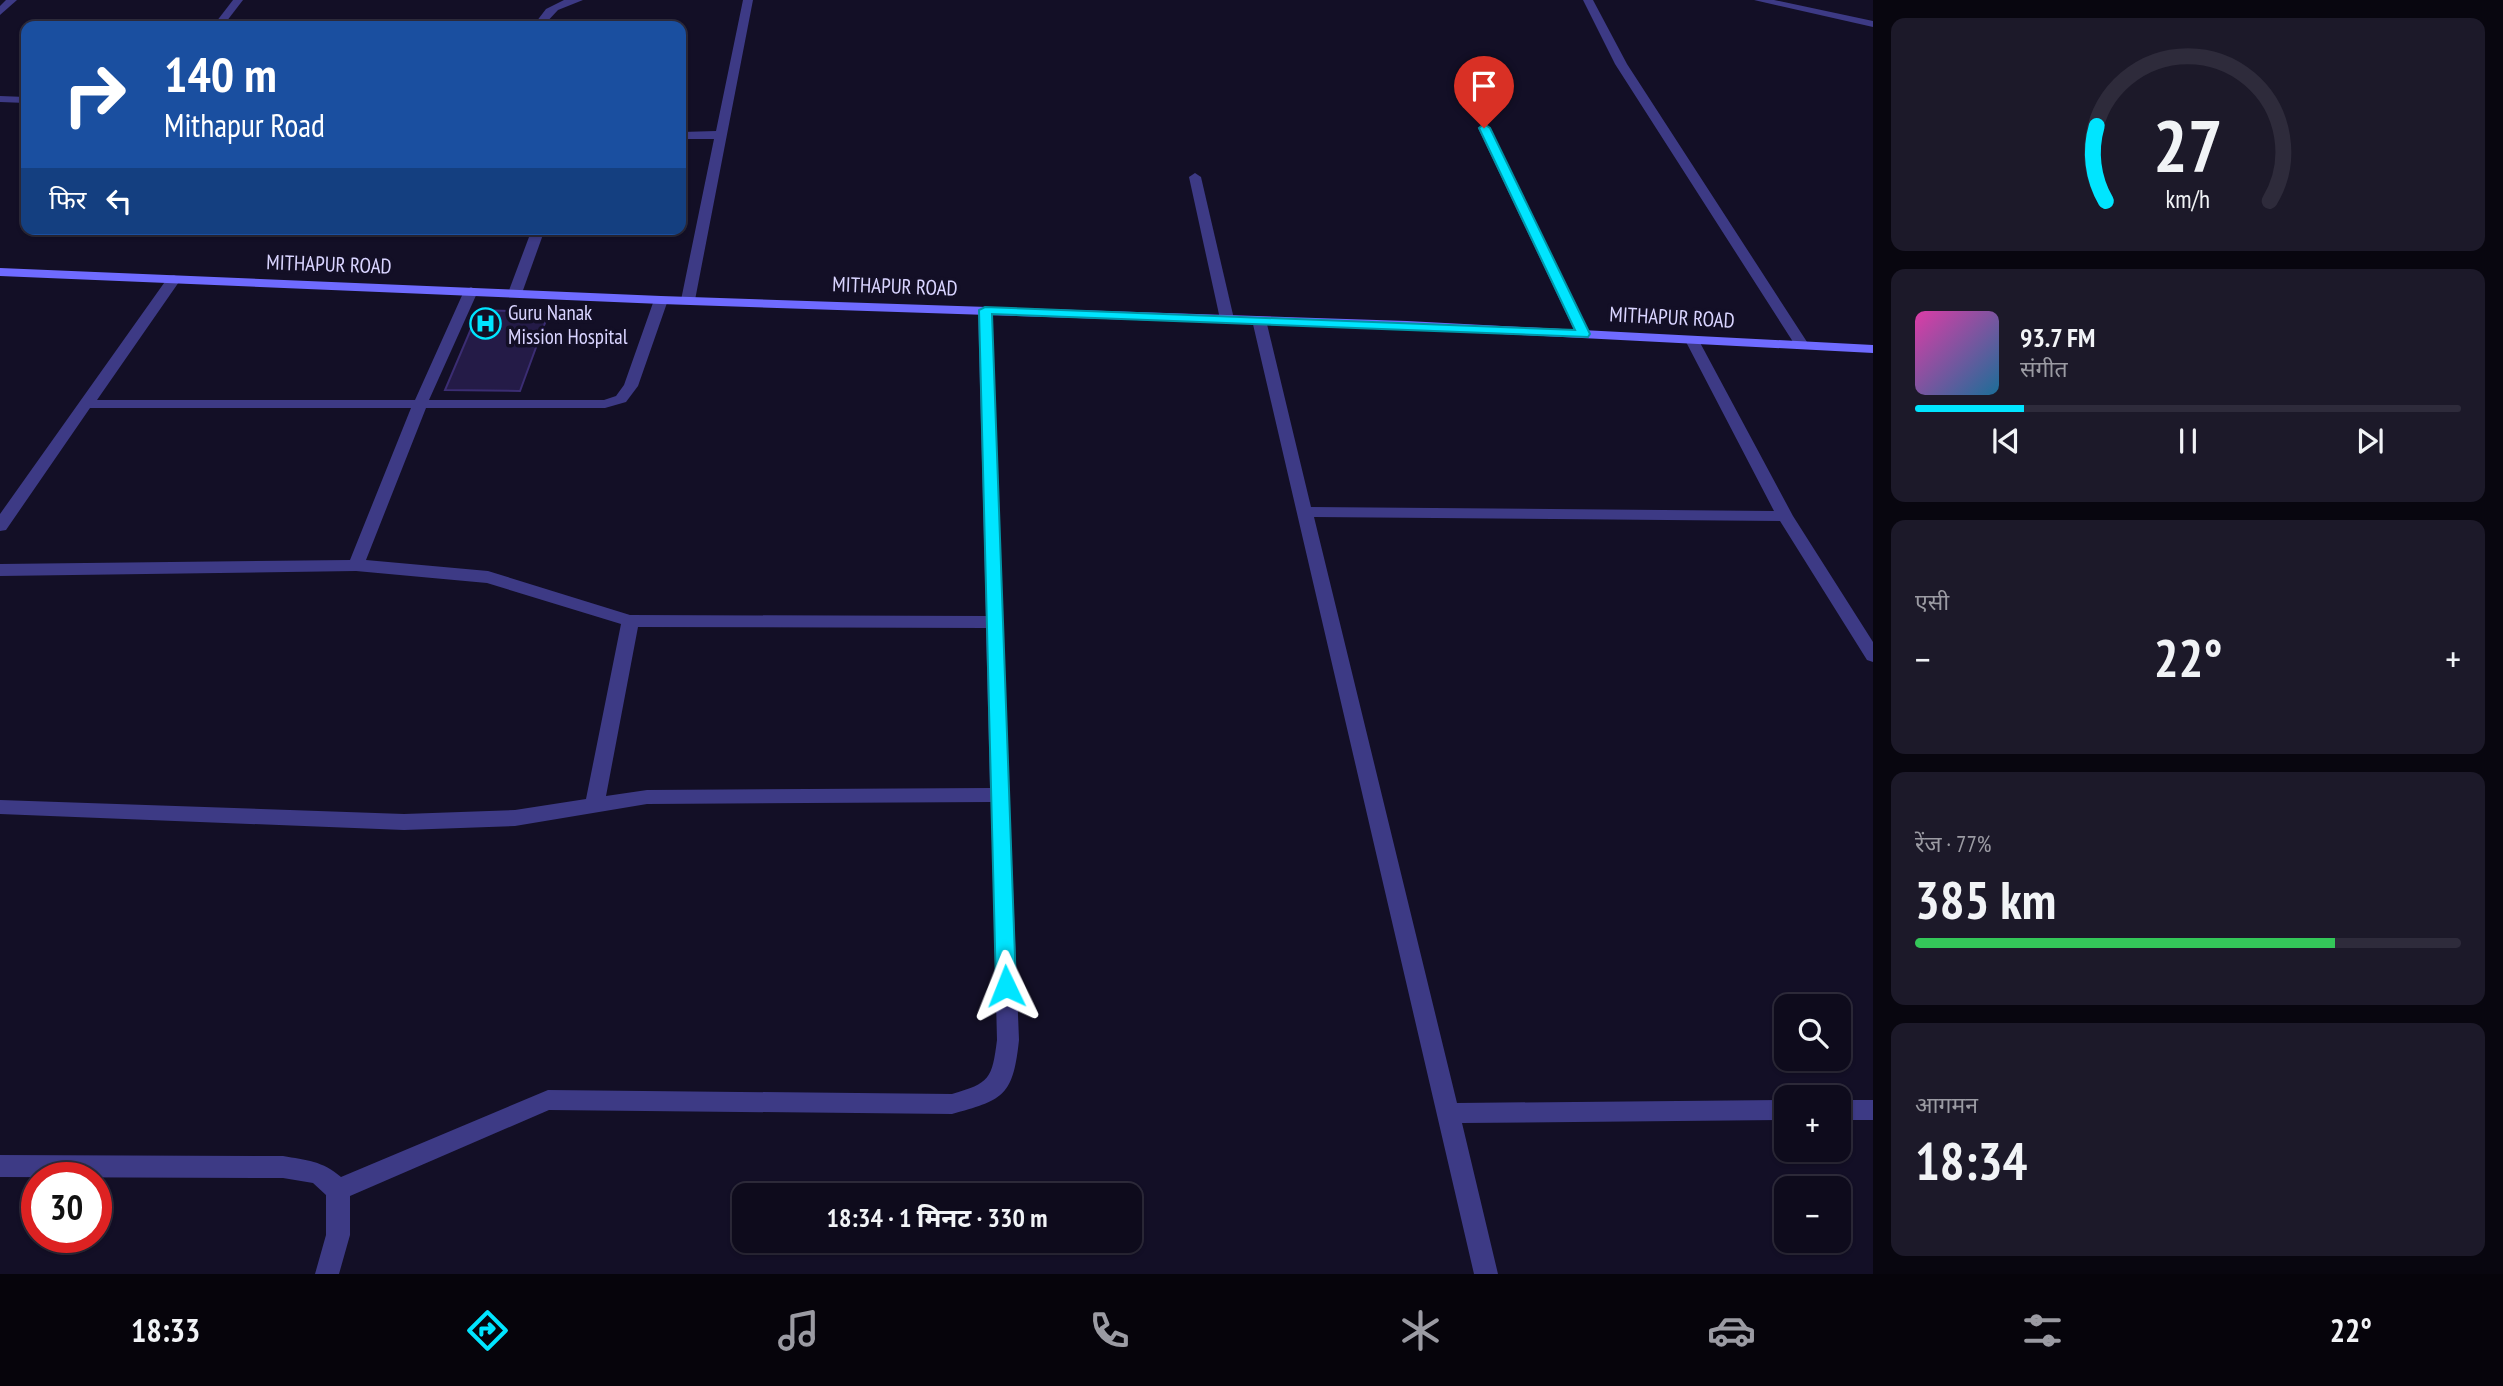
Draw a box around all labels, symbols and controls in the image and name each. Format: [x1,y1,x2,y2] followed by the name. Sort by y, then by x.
[164,42,277,106] text: 140 m
[49,49,140,140] icon: right
[1454,56,1514,128] pin
[1465,67,1503,105] icon: arrive
[2153,97,2223,191] text: 27
[164,104,325,146] text: Mithapur Road
[100,182,138,220] icon: left
[2166,182,2210,214] text: km/h
[49,183,86,216] text: फिर
[266,248,392,280] street label: MITHAPUR ROAD
[832,270,958,302] street label: MITHAPUR ROAD
[508,299,628,350] place label: Guru Nanak Mission Hospital
[1609,300,1735,334] street label: MITHAPUR ROAD
[468,307,502,341] hospital icon: Guru Nanak Mission Hospital
[2020,321,2095,354] text: 93.7 FM
[2020,354,2068,383] text: संगीत
[1987,422,2025,460] icon: previous
[2169,422,2207,460] icon: pause
[2351,422,2389,460] icon: next
[1915,587,1949,616] text: एसी
[2154,624,2222,691] text: 22°
[1915,634,1931,683] text: −
[2445,634,2461,683] text: +
[1915,829,1991,858] text: रेंज · 77%
[1915,866,2056,933] text: 385 km
[969,949,1043,1023] position arrow
[1774,994,1851,1253] map controls
[1774,994,1851,1071] button: search
[1774,1085,1851,1162] button: +
[1915,1090,1978,1119] text: आगमन
[1915,1127,2027,1194] text: 18:34
[21,1162,112,1253] speed limit sign: 30
[1774,1176,1851,1253] button: −
[827,1201,1047,1234] text: 18:34 · 1 मिनट · 330 m
[463,1306,512,1355] icon: directions
[774,1306,823,1355] icon: music
[1085,1306,1134,1355] icon: phone
[1396,1306,1445,1355] icon: climate
[1707,1306,1756,1355] icon: car
[2018,1306,2067,1355] icon: filters
[131,1309,200,1351] text: 18:33
[2330,1309,2372,1351] text: 22°

